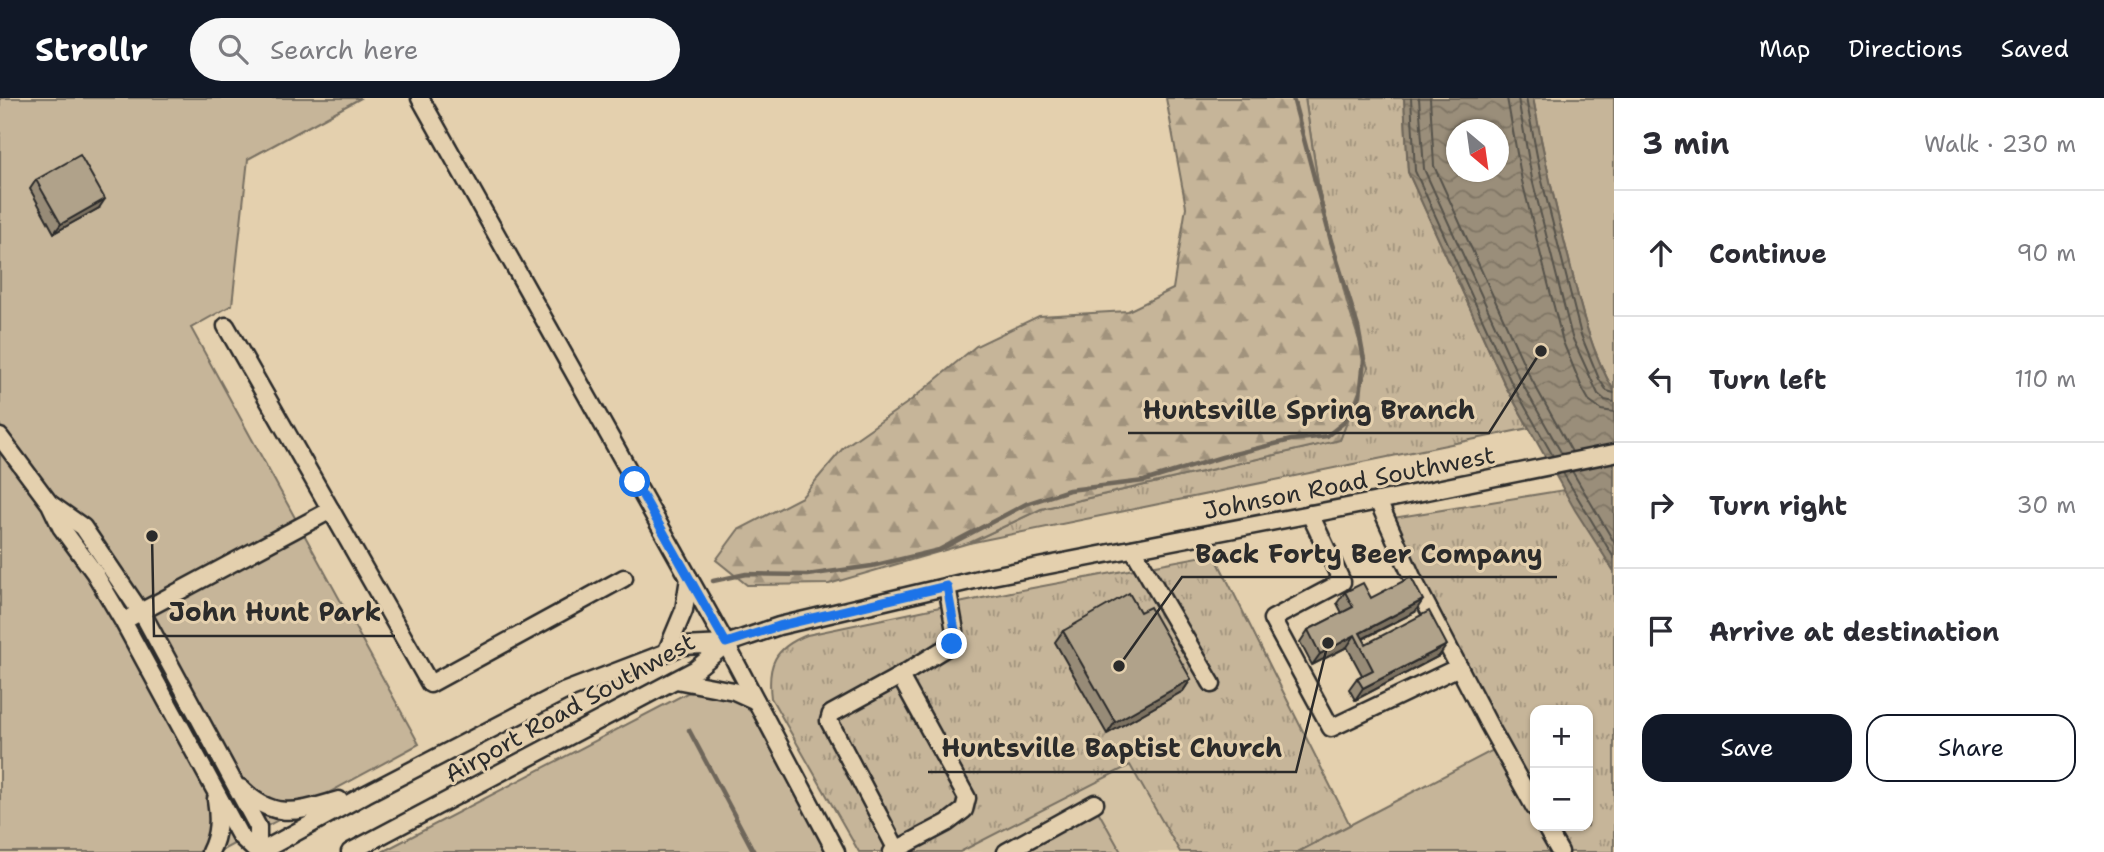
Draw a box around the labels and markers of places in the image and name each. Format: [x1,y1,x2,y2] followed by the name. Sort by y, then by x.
[1128,386,1489,433] callout: Huntsville Spring Branch
[1182,530,1557,577] callout: Back Forty Beer Company
[154,589,395,636] callout: John Hunt Park
[928,725,1296,772] callout: Huntsville Baptist Church

